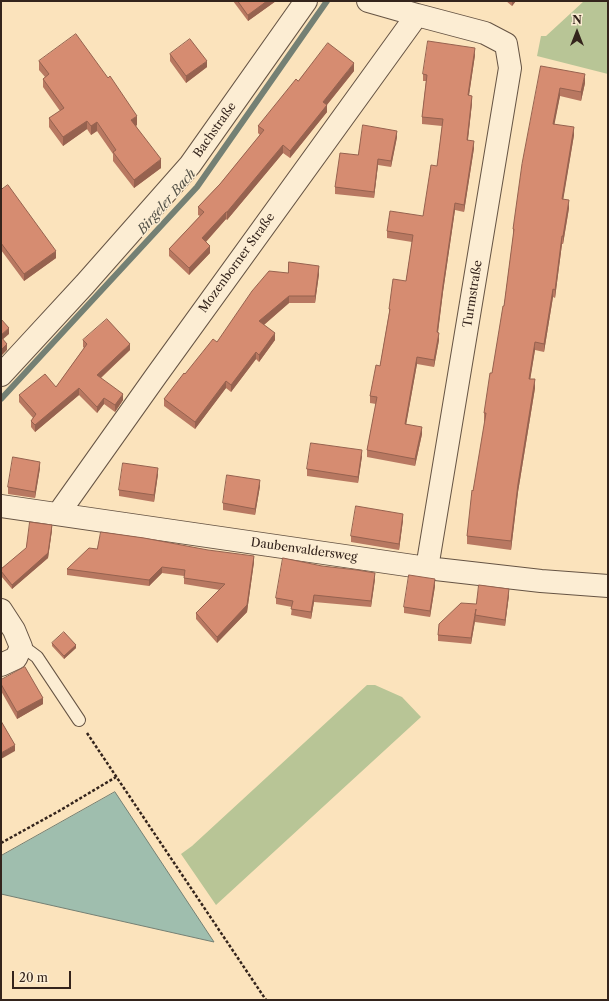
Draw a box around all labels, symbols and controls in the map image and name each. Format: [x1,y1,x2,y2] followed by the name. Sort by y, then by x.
[557,12,597,52] north arrow
[572,13,582,27] text: N
[191,100,239,160] street label: Bachstraße
[134,166,200,238] water label: Birgeler Bach
[196,210,278,316] street label: Mozenborner Straße
[461,259,485,329] street label: Turmstraße
[250,535,358,565] street label: Daubenvaldersweg
[14,963,73,989] scale bar
[19,970,48,985] text: 20 m

